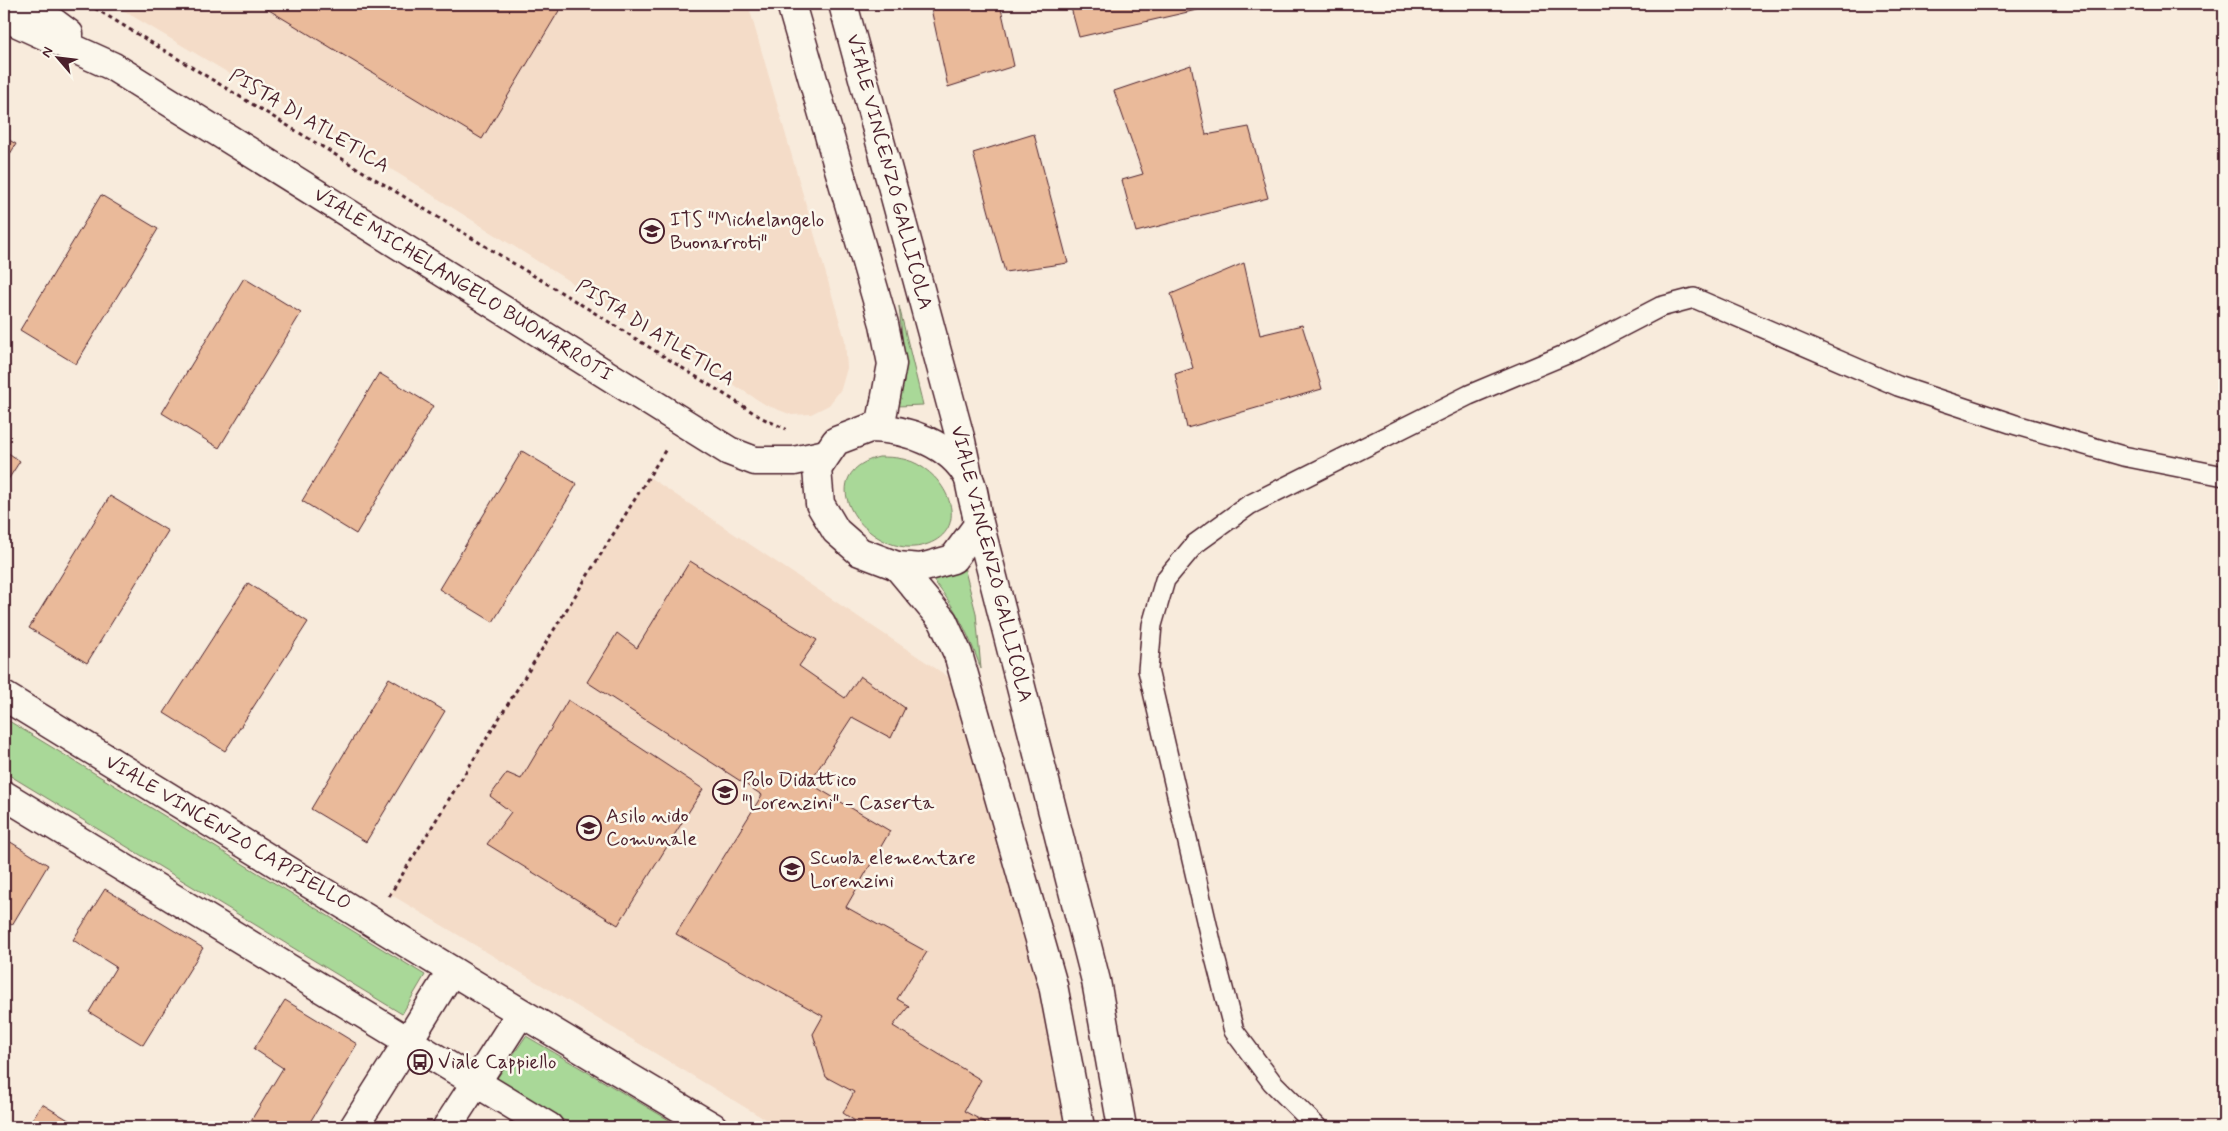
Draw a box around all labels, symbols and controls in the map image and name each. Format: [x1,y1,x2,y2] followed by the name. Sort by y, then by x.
[839,31,939,313] street label: VIALE VINCENZO GALLICOLA
[32,32,82,82] north arrow
[37,44,58,61] text: N
[224,62,394,180] street label: PISTA DI ATLETICA
[308,181,618,389] street label: VIALE MICHELANGELO BUONARROTI
[670,207,824,257] place label: ITS "Michelangelo Buonarroti"
[639,218,665,244] school or university icon: ITS "Michelangelo Buonarroti"
[570,273,740,393] street label: PISTA DI ATLETICA
[944,423,1038,705] street label: VIALE VINCENZO GALLICOLA
[100,749,356,917] street label: VIALE VINCENZO CAPPIELLO
[742,767,935,817] place label: Polo Didattico "Lorenzini" - Caserta
[712,779,738,805] school or university icon: Polo Didattico "Lorenzini" - Caserta
[606,803,697,853] place label: Asilo nido Comunale
[576,815,602,841] school or university icon: Asilo nido Comunale
[810,845,976,895] place label: Scuola elementare Lorenzini
[779,856,805,882] school or university icon: Scuola elementare Lorenzini
[407,1049,433,1075] bus stop icon: Viale Cappiello
[438,1049,557,1076] place label: Viale Cappiello

